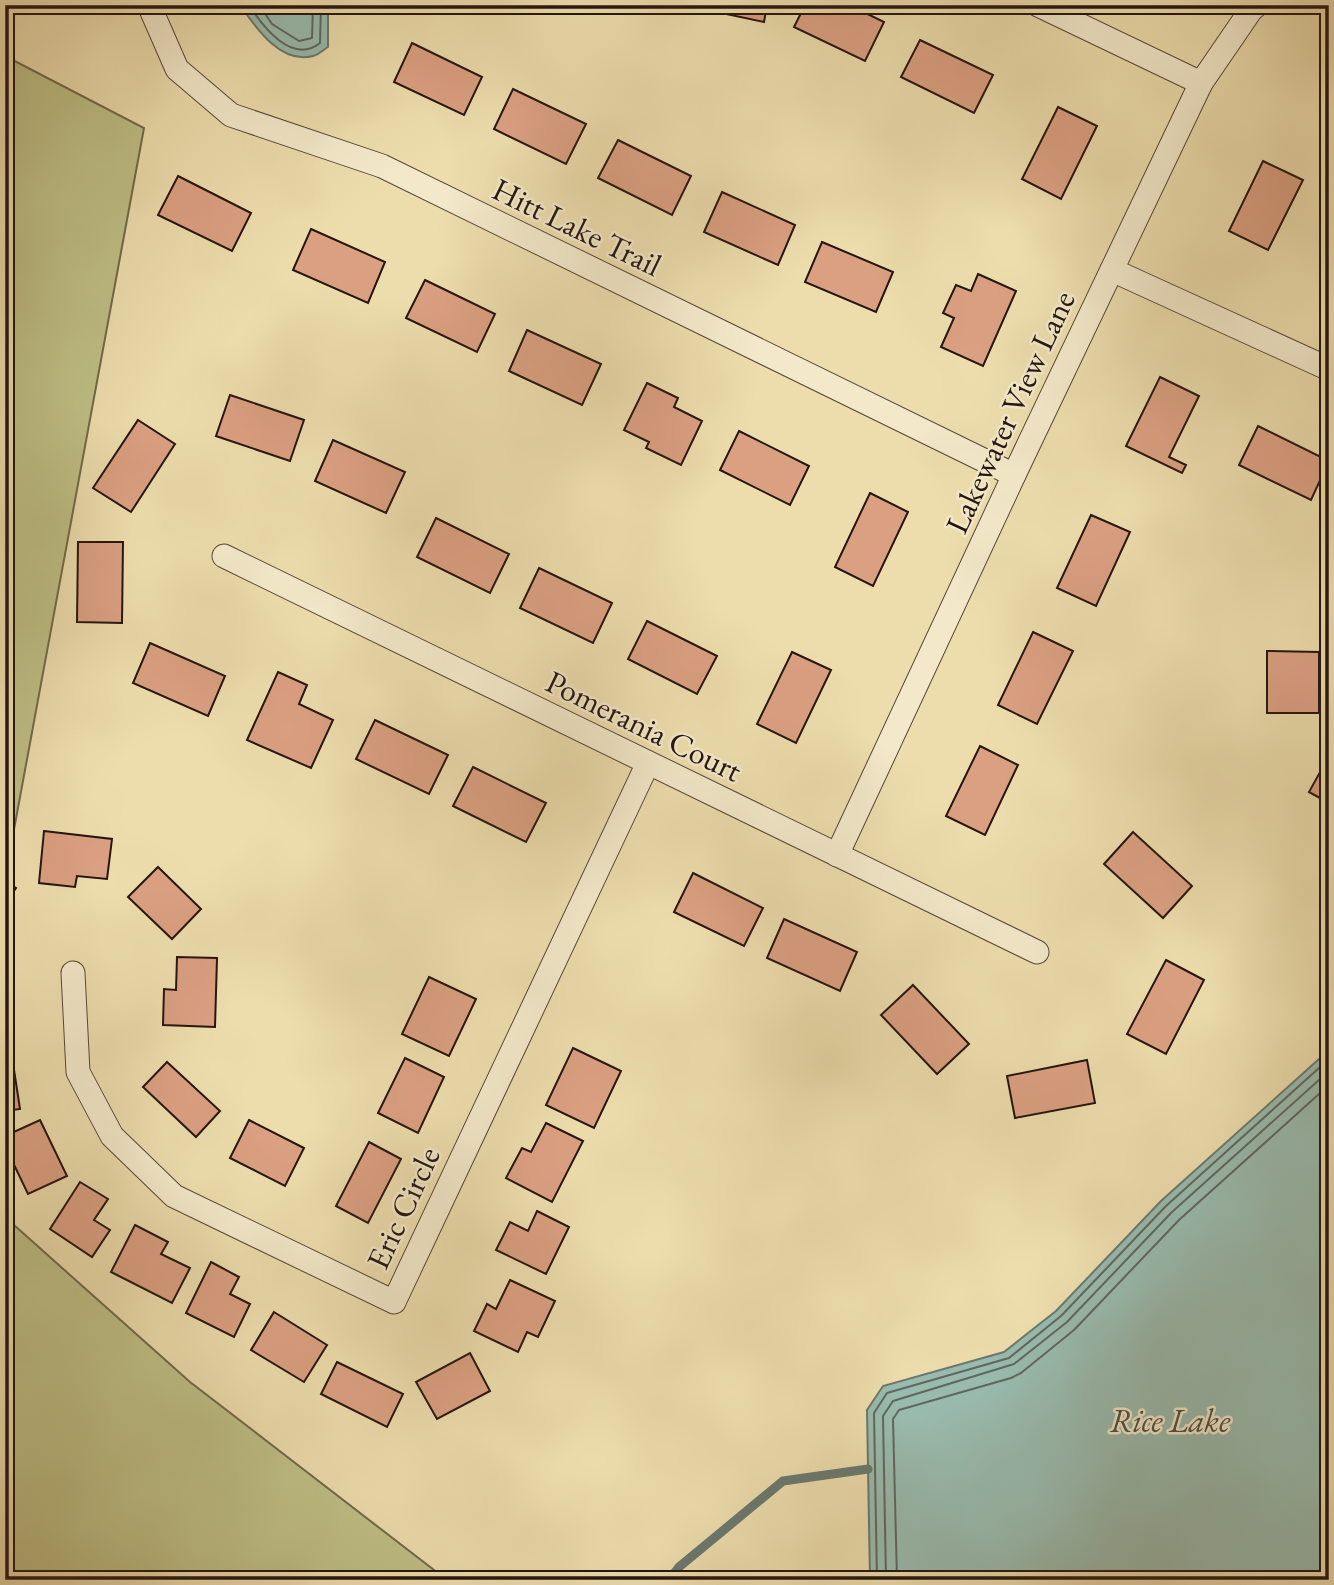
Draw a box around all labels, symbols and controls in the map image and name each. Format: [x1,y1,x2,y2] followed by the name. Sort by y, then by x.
[486,168,669,286] street label: Hitt Lake Trail
[935,284,1085,540] street label: Lakewater View Lane
[539,660,749,792] street label: Pomerania Court
[356,1140,450,1276] street label: Eric Circle
[1110,1399,1231,1442] water label: Rice Lake

